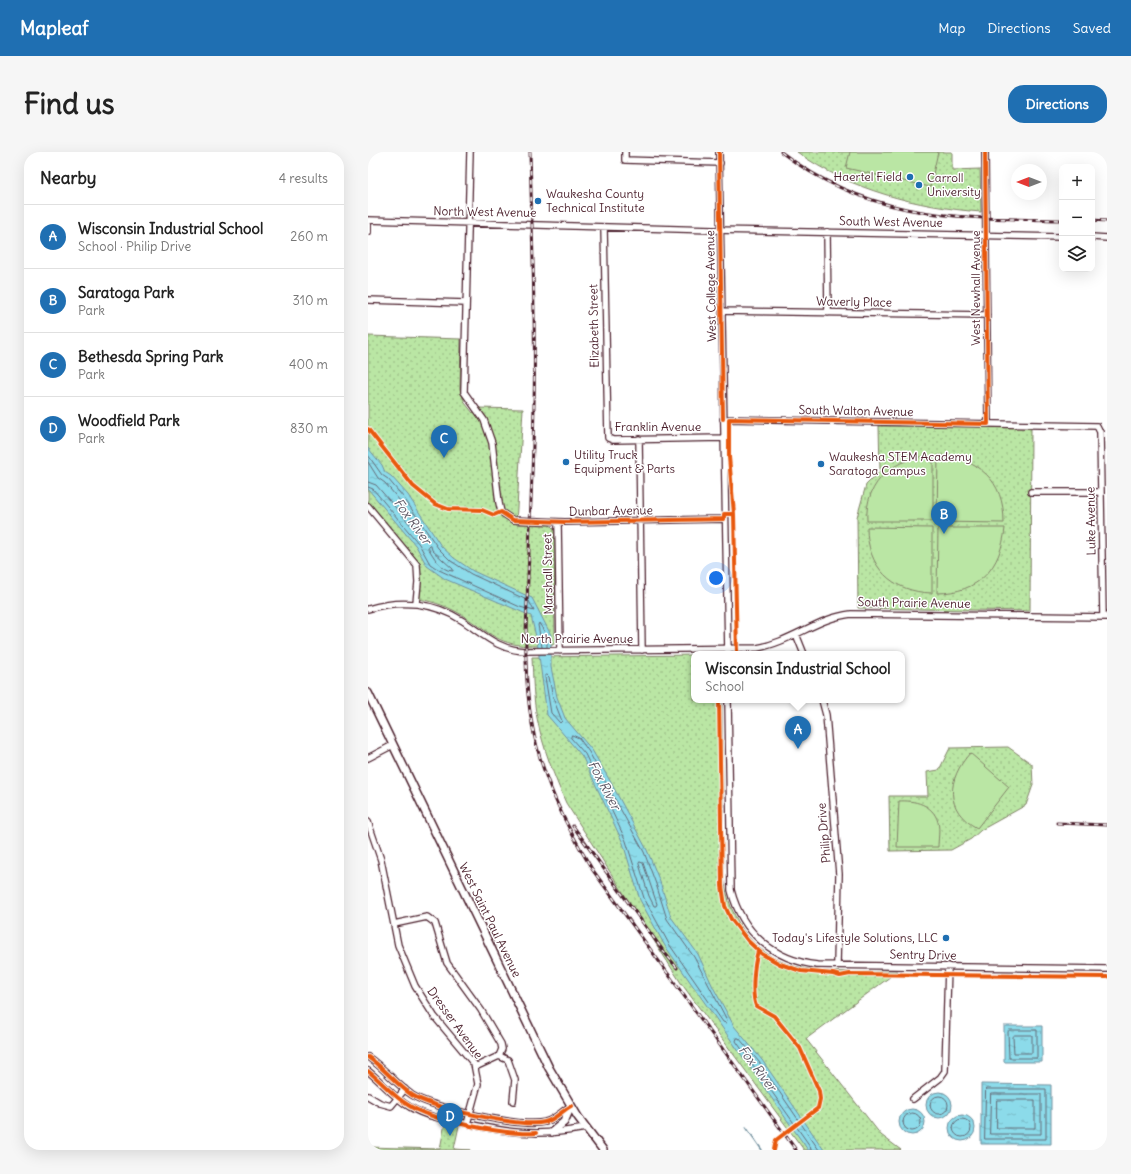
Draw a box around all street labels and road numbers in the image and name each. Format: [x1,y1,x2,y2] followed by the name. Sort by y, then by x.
[433,203,537,220] street label: North West Avenue
[839,213,943,230] street label: South West Avenue
[702,230,719,342] street label: West College Avenue
[968,230,983,346] street label: West Newhall Avenue
[585,284,602,368] street label: Elizabeth Street
[816,293,892,310] street label: Waverly Place
[798,402,914,419] street label: South Walton Avenue
[615,419,701,434] street label: Franklin Avenue
[1082,486,1099,556] street label: Luke Avenue
[569,502,653,519] street label: Dunbar Avenue
[539,533,556,615] street label: Marshall Street
[857,594,971,611] street label: South Prairie Avenue
[521,631,633,646] street label: North Prairie Avenue
[813,802,834,864] street label: Philip Drive
[456,860,525,980] street label: West Saint Paul Avenue
[889,946,957,963] street label: Sentry Drive
[424,984,486,1061] street label: Dresser Avenue

